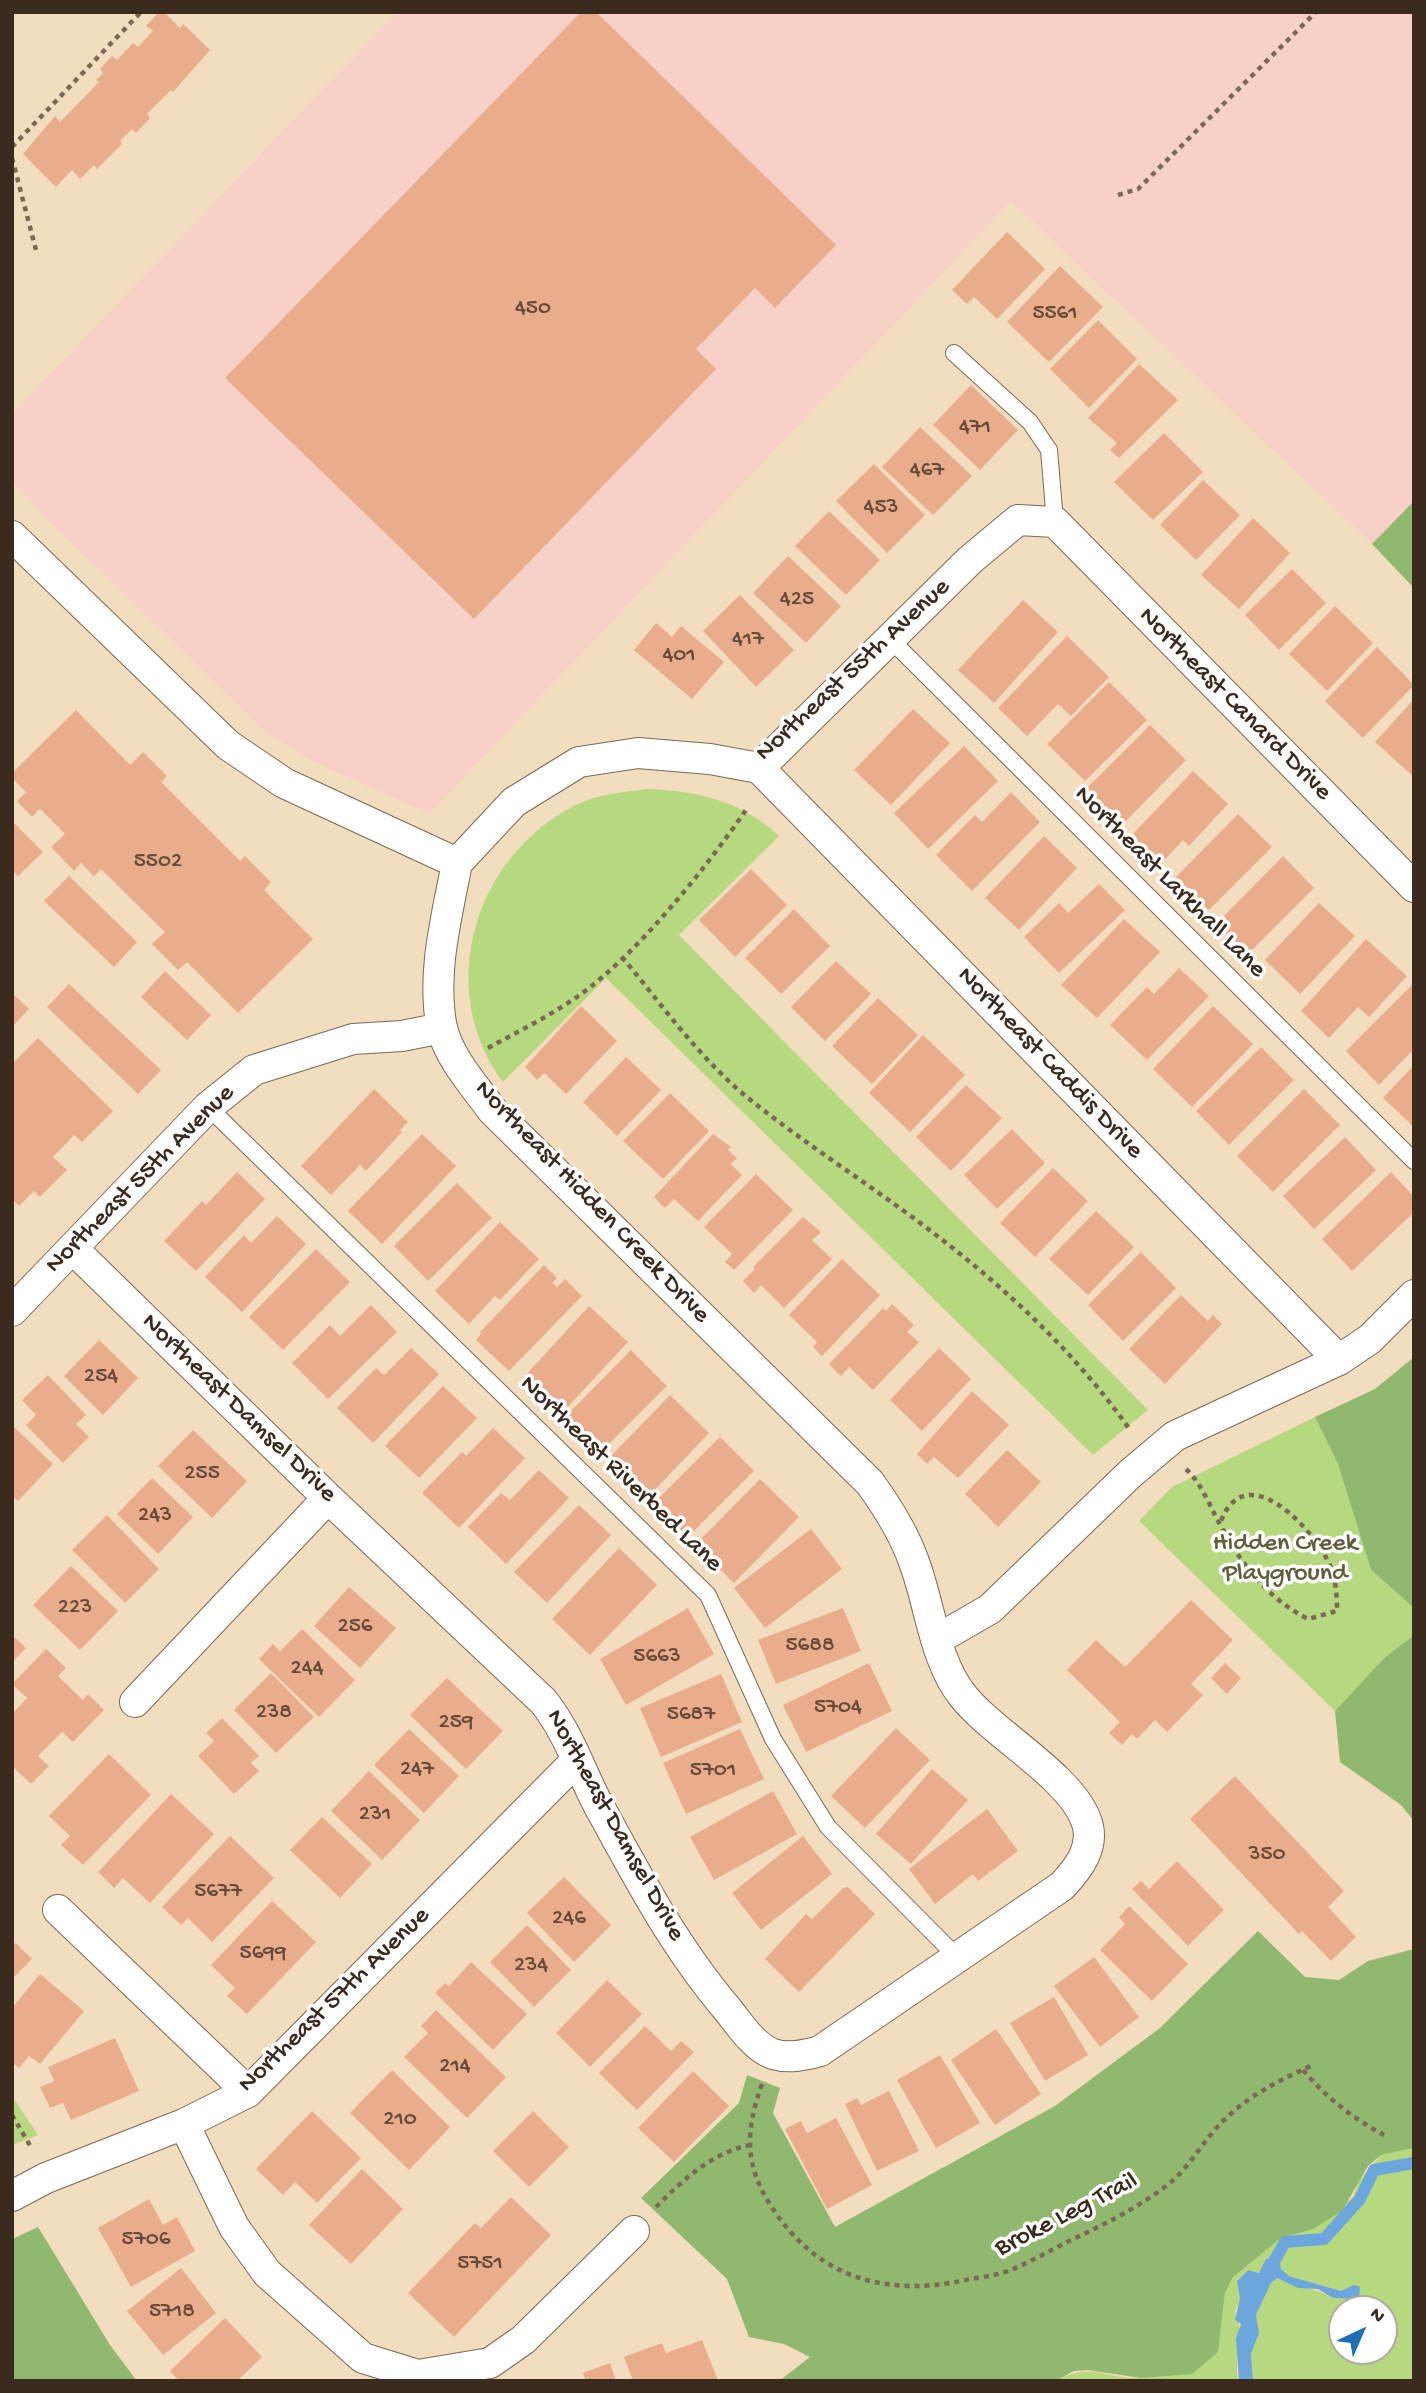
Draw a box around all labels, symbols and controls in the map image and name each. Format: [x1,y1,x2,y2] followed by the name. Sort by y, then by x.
[515,295,551,323] house number: 450
[1032,300,1078,328] house number: 5561
[959,414,991,442] house number: 471
[910,457,944,485] house number: 467
[864,494,898,522] house number: 453
[750,573,958,769] street label: Northeast 55th Avenue
[780,586,814,614] house number: 425
[1131,602,1337,808] street label: Northeast Canard Drive
[732,626,764,654] house number: 417
[662,642,696,670] house number: 401
[1066,780,1272,986] street label: Northeast Larkhall Lane
[134,848,182,876] house number: 5502
[949,961,1149,1167] street label: Northeast Caddis Drive
[467,1075,715,1331] street label: Northeast Hidden Creek Drive
[40,1079,242,1281] street label: Northeast 55th Avenue
[134,1308,342,1510] street label: Northeast Damsel Drive
[84,1363,118,1391] house number: 254
[512,1370,728,1580] street label: Northeast Riverbed Lane
[184,1460,220,1488] house number: 255
[138,1502,172,1530] house number: 243
[1213,1529,1357,1590] park label: Hidden Creek Playground
[58,1594,92,1622] house number: 223
[337,1613,373,1641] house number: 256
[786,1632,834,1660] house number: 5688
[633,1643,681,1671] house number: 5663
[290,1655,324,1683] house number: 244
[814,1694,862,1722] house number: 5704
[256,1699,292,1727] house number: 238
[667,1701,715,1729] house number: 5687
[537,1705,691,1947] street label: Northeast Damsel Drive
[439,1709,473,1737] house number: 259
[400,1756,434,1784] house number: 247
[690,1757,736,1785] house number: 5701
[359,1801,391,1829] house number: 231
[1248,1841,1286,1869] house number: 350
[194,1878,242,1906] house number: 5677
[233,1901,437,2101] street label: Northeast 57th Avenue
[552,1905,586,1933] house number: 246
[240,1940,286,1968] house number: 5699
[514,1952,548,1980] house number: 234
[439,2053,471,2081] house number: 214
[383,2106,417,2134] house number: 210
[990,2167,1144,2265] street label: Broke Leg Trail
[122,2226,170,2254] house number: 5706
[457,2250,503,2278] house number: 5751
[1328,2295,1398,2365] north arrow
[149,2298,195,2326] house number: 5718
[1364,2303,1389,2329] text: N

